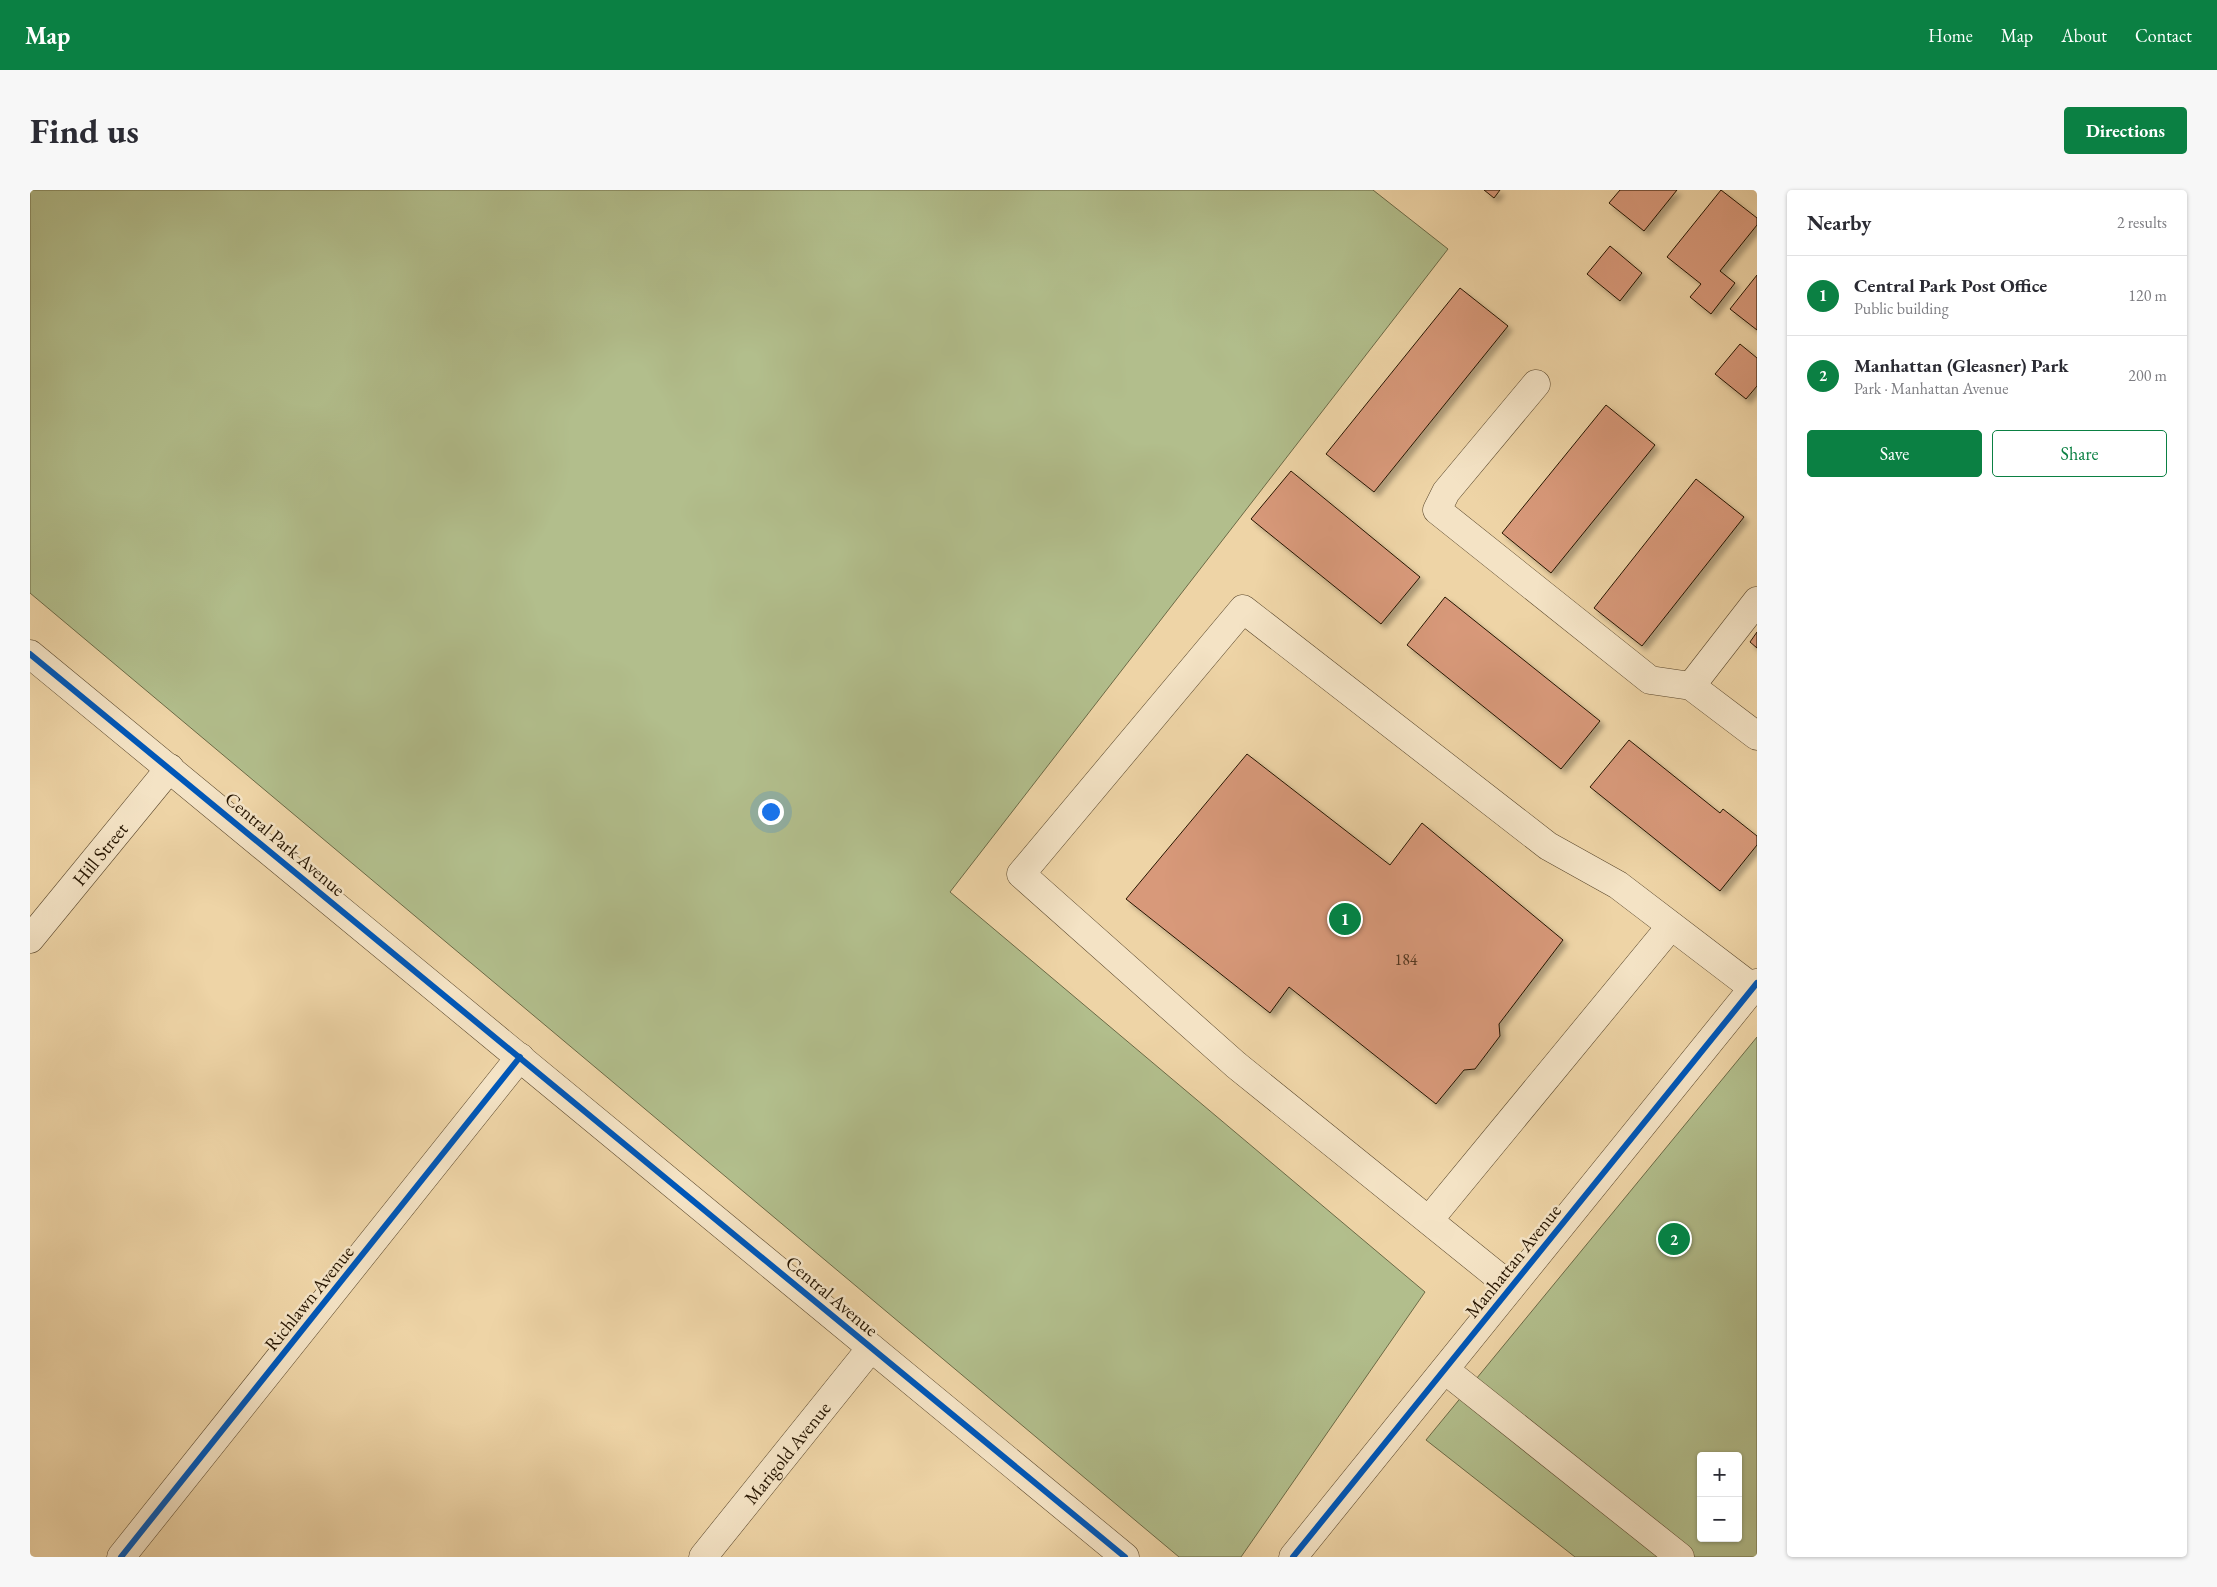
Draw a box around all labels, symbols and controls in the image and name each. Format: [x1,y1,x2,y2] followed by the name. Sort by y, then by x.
[25,20,70,51] text: Map
[1928,24,1973,47] text: Home
[2001,24,2033,47] text: Map
[2061,24,2107,47] text: About
[2135,24,2192,47] text: Contact
[2064,107,2187,154] button: Directions
[30,108,139,153] text: Find us
[1807,209,1871,236] text: Nearby
[2117,212,2167,233] text: 2 results
[1854,273,2047,298] text: Central Park Post Office
[1819,285,1827,306] text: 1
[2128,285,2167,306] text: 120 m
[1854,298,1949,319] text: Public building
[1854,353,2069,378] text: Manhattan (Gleasner) Park
[1819,365,1827,386] text: 2
[2128,365,2167,386] text: 200 m
[1854,378,2008,399] text: Park · Manhattan Avenue
[1807,430,1982,477] button: Save
[1992,430,2167,477] button: Share
[220,786,350,902] street label: Central Park Avenue
[758,799,784,825] your location
[66,817,133,891] street label: Hill Street
[1329,900,1361,938] pin: 1
[1394,949,1418,970] house number: 184
[1459,1199,1567,1323] street label: Manhattan Avenue
[1658,1220,1690,1258] pin: 2
[259,1240,359,1356] street label: Richlawn Avenue
[780,1250,884,1342] street label: Central Avenue
[738,1396,836,1509] street label: Marigold Avenue
[1697,1452,1742,1542] map controls
[1697,1452,1742,1497] button: +
[1697,1497,1742,1542] button: −

